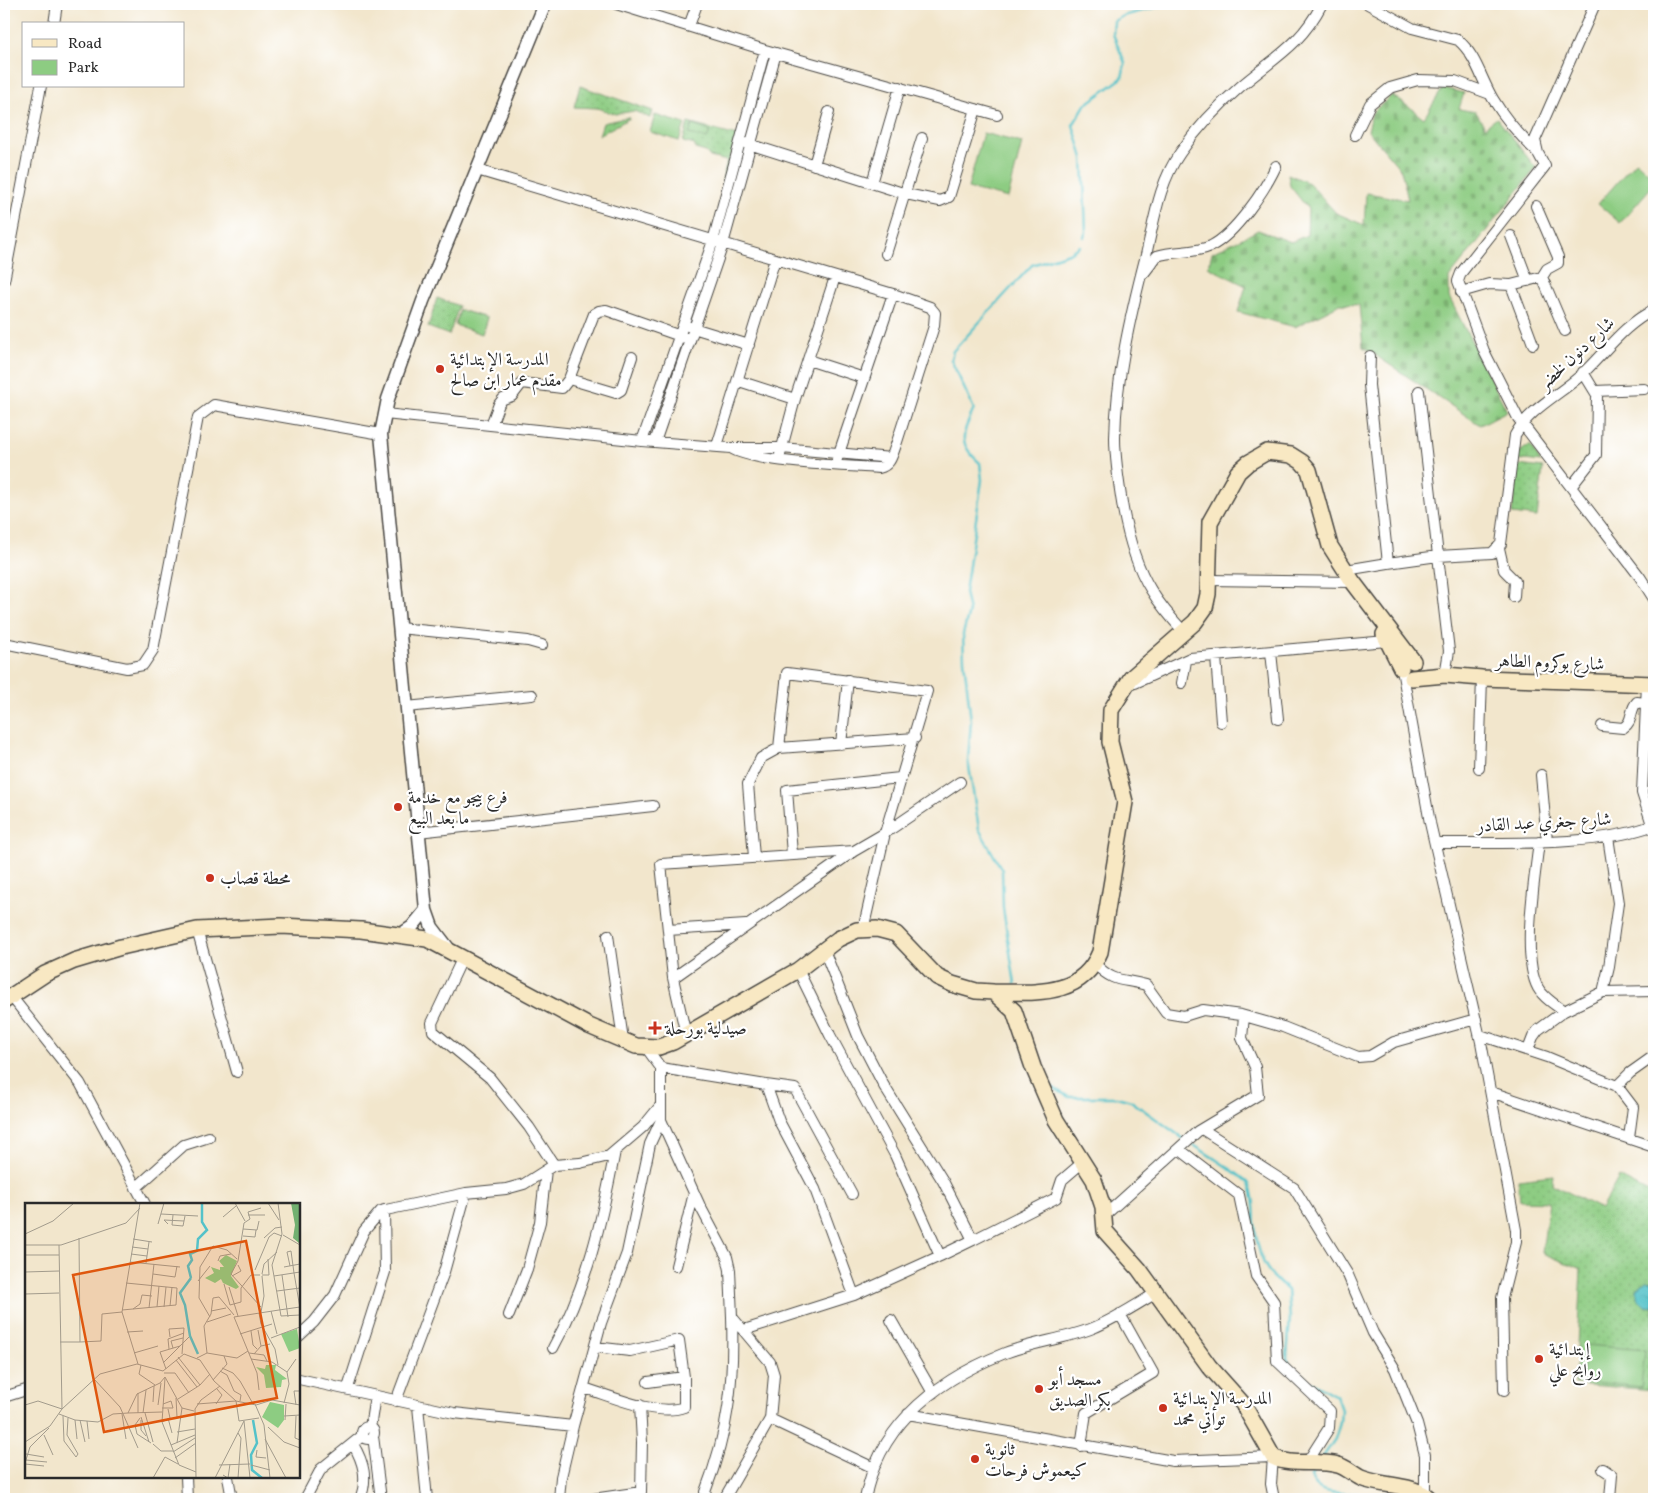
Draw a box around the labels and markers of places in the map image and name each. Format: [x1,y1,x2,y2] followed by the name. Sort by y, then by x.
[450,348,562,396] place label: المدرسة الإبتدائية مقدم عمار ابن صالح
[434,363,446,375] marker: المدرسة الإبتدائية مقدم عمار ابن صالح
[408,786,508,834] place label: فرع بيجو مع خدمة ما بعد البيع
[392,801,404,813] marker: فرع بيجو مع خدمة ما بعد البيع
[220,867,290,892] place label: محطة قصاب
[204,872,216,884] marker: محطة قصاب
[664,1017,747,1042] place label: صيدلية بورحلة
[649,1022,661,1034] marker: صيدلية بورحلة
[1549,1338,1602,1387] place label: إبتدائية روابح علي
[1533,1353,1545,1365] marker: إبتدائية روابح علي
[1047,1366,1111,1414] place label: مسجد أبو بكر الصديق
[1033,1383,1045,1395] marker: مسجد أبو بكر الصديق
[1173,1387,1272,1434] place label: المدرسة الإبتدائية تواتي محمد
[1157,1402,1169,1414] marker: المدرسة الإبتدائية تواتي محمد
[985,1438,1087,1484] place label: ثانوية كيعموش فرحات
[969,1453,981,1465] marker: ثانوية كيعموش فرحات

